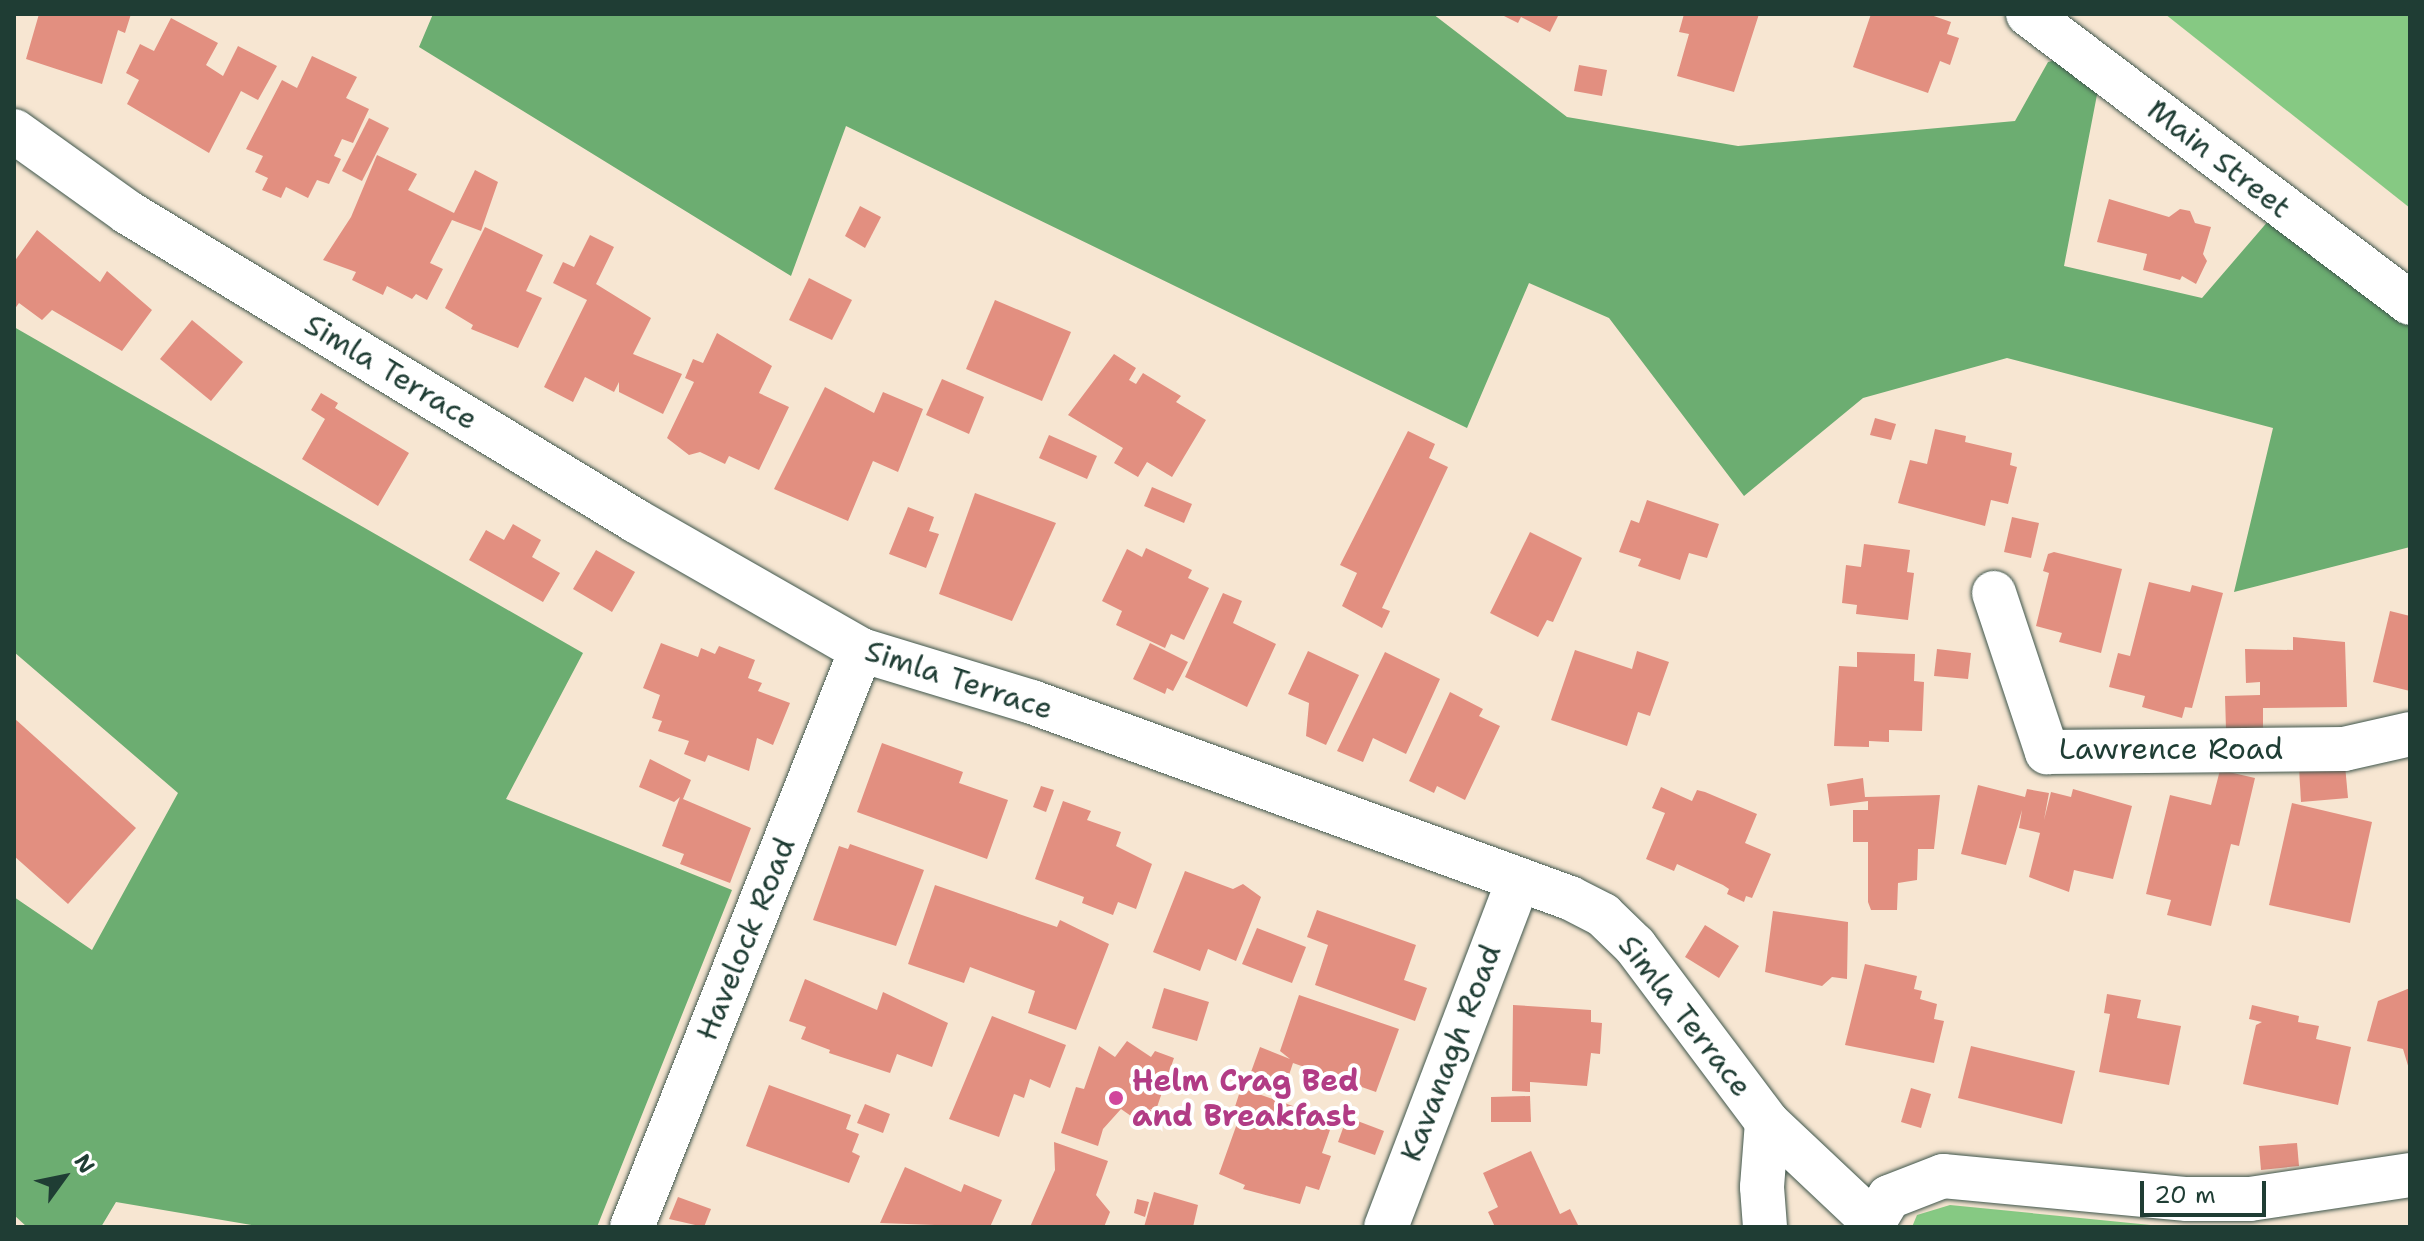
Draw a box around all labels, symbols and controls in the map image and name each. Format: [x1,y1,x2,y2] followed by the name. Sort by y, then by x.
[2140,92,2298,226] street label: Main Street
[298,306,484,438] street label: Simla Terrace
[861,633,1057,727] street label: Simla Terrace
[2059,731,2283,767] street label: Lawrence Road
[689,832,803,1046] street label: Havelock Road
[1611,928,1759,1104] street label: Simla Terrace
[1393,939,1509,1167] street label: Kavanagh Road
[1132,1063,1359,1134] place label: Helm Crag Bed and Breakfast
[1107,1089,1125,1107] marker: Helm Crag Bed and Breakfast
[24,1137,104,1217] north arrow
[68,1148,101,1179] text: N
[2144,1165,2270,1215] scale bar
[2154,1179,2216,1211] text: 20 m

